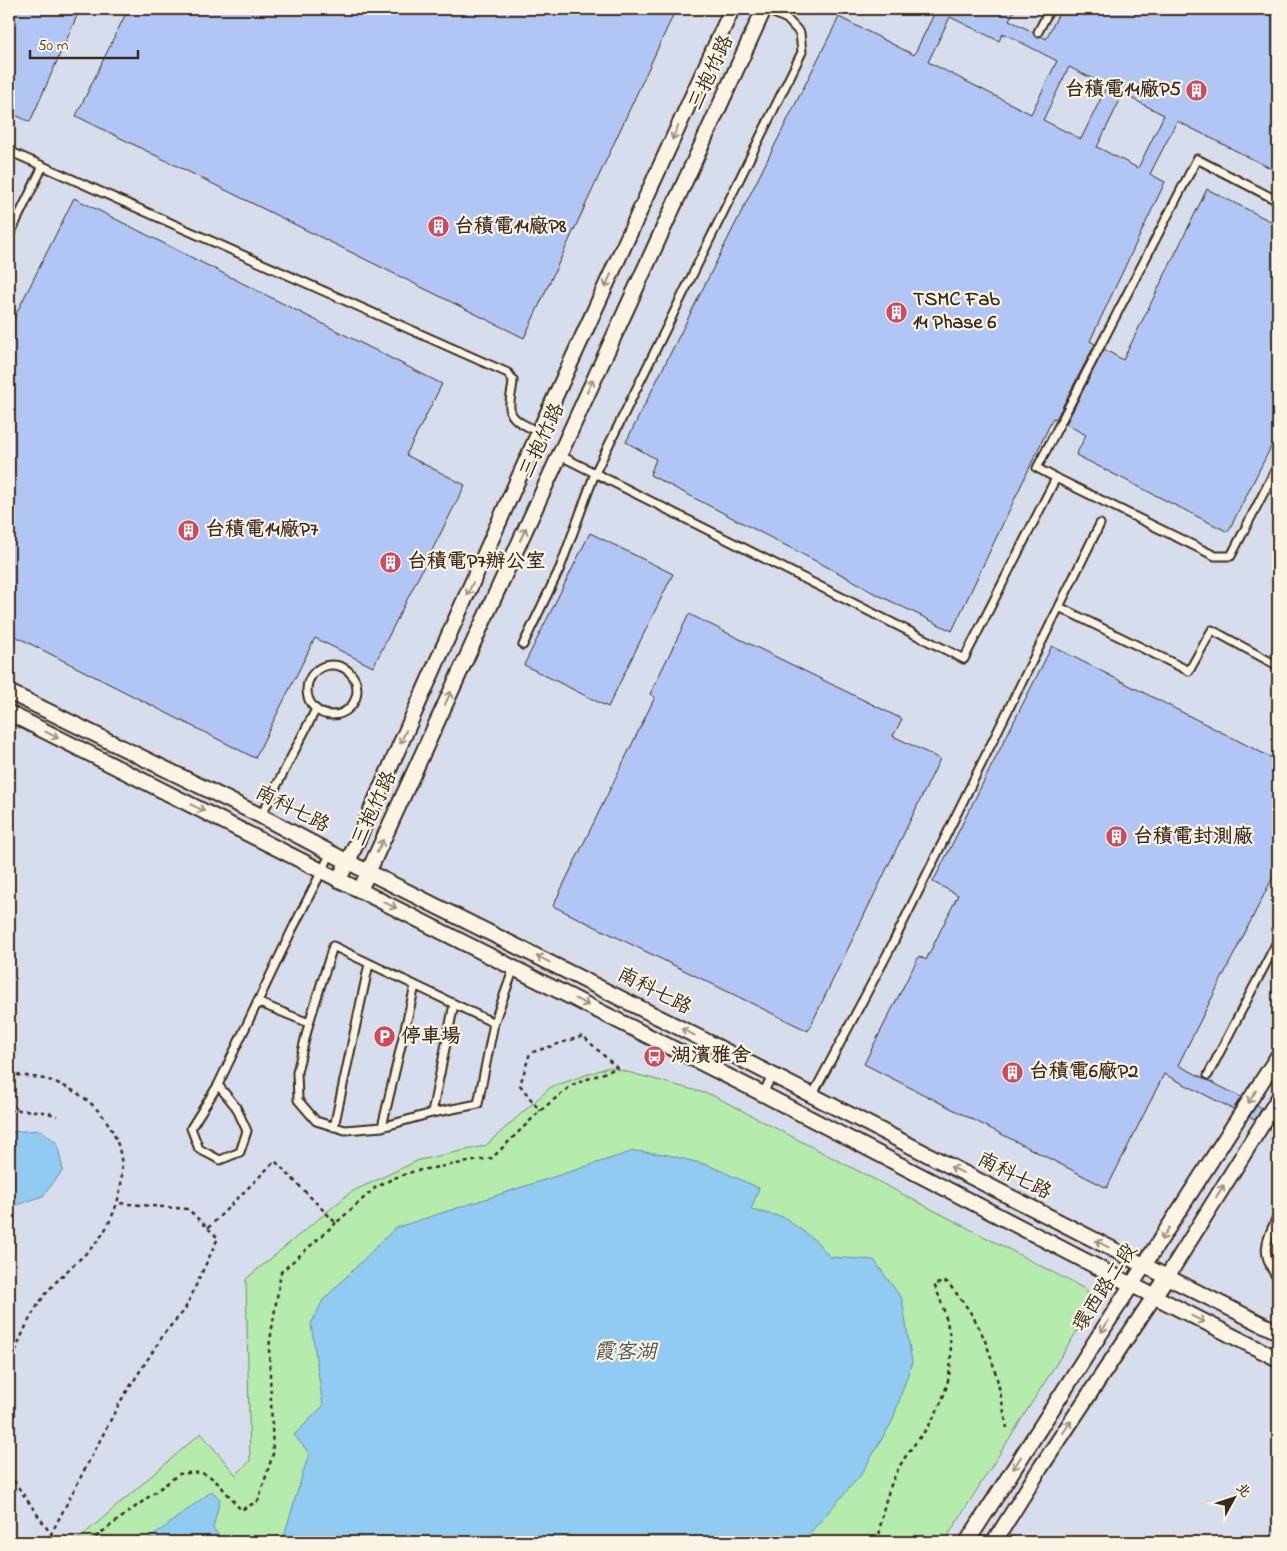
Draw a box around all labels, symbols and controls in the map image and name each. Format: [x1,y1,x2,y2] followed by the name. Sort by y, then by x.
[30,28,138,60] scale bar
[682,30,742,115] street label: 三抱竹路
[38,35,69,57] text: 50 m
[1065,76,1182,105] place label: 台積電14廠P5
[1185,78,1209,102] building icon: 台積電14廠P5
[670,125,680,140] one-way arrow
[454,213,567,242] place label: 台積電14廠P8
[426,215,450,239] building icon: 台積電14廠P8
[603,273,613,288] one-way arrow
[913,286,1000,338] place label: TSMC Fab 14 Phase 6
[885,300,909,324] building icon: TSMC Fab 14 Phase 6
[586,379,596,394] one-way arrow
[513,398,573,483] street label: 三抱竹路
[205,516,319,545] place label: 台積電14廠P7
[177,518,201,542] building icon: 台積電14廠P7
[518,527,528,542] one-way arrow
[407,548,546,577] place label: 台積電P7辦公室
[379,550,403,574] building icon: 台積電P7辦公室
[464,581,474,596] one-way arrow
[444,691,453,706] one-way arrow
[398,729,408,744] one-way arrow
[44,731,59,740] one-way arrow
[345,766,405,851] street label: 三抱竹路
[250,779,335,842] street label: 南科七路
[190,803,205,813] one-way arrow
[1133,823,1253,852] place label: 台積電封測廠
[1105,825,1129,849] building icon: 台積電封測廠
[376,839,386,854] one-way arrow
[382,900,397,910] one-way arrow
[535,954,550,964] one-way arrow
[612,961,697,1024] street label: 南科七路
[574,997,589,1007] one-way arrow
[401,1023,461,1052] place label: 停車場
[373,1025,397,1049] parking icon: 停車場
[681,1027,696,1036] one-way arrow
[671,1042,751,1071] place label: 湖濱雅舍
[643,1044,667,1068] bus stop icon: 湖濱雅舍
[1029,1058,1138,1087] place label: 台積電6廠P2
[1001,1060,1025,1084] building icon: 台積電6廠P2
[1247,1090,1257,1104] one-way arrow
[972,1146,1057,1209] street label: 南科七路
[950,1165,965,1174] one-way arrow
[1216,1185,1226,1199] one-way arrow
[1160,1227,1170,1241] one-way arrow
[1067,1238,1145,1338] street label: 環西路二段
[1095,1239,1110,1248] one-way arrow
[1190,1314,1205,1324] one-way arrow
[1100,1319,1110,1333] one-way arrow
[594,1338,658,1368] water label: 霞客湖
[1062,1421,1072,1435] one-way arrow
[1012,1455,1022,1469] one-way arrow
[1210,1474,1260,1524] north arrow
[1230,1478,1255,1503] text: 北

